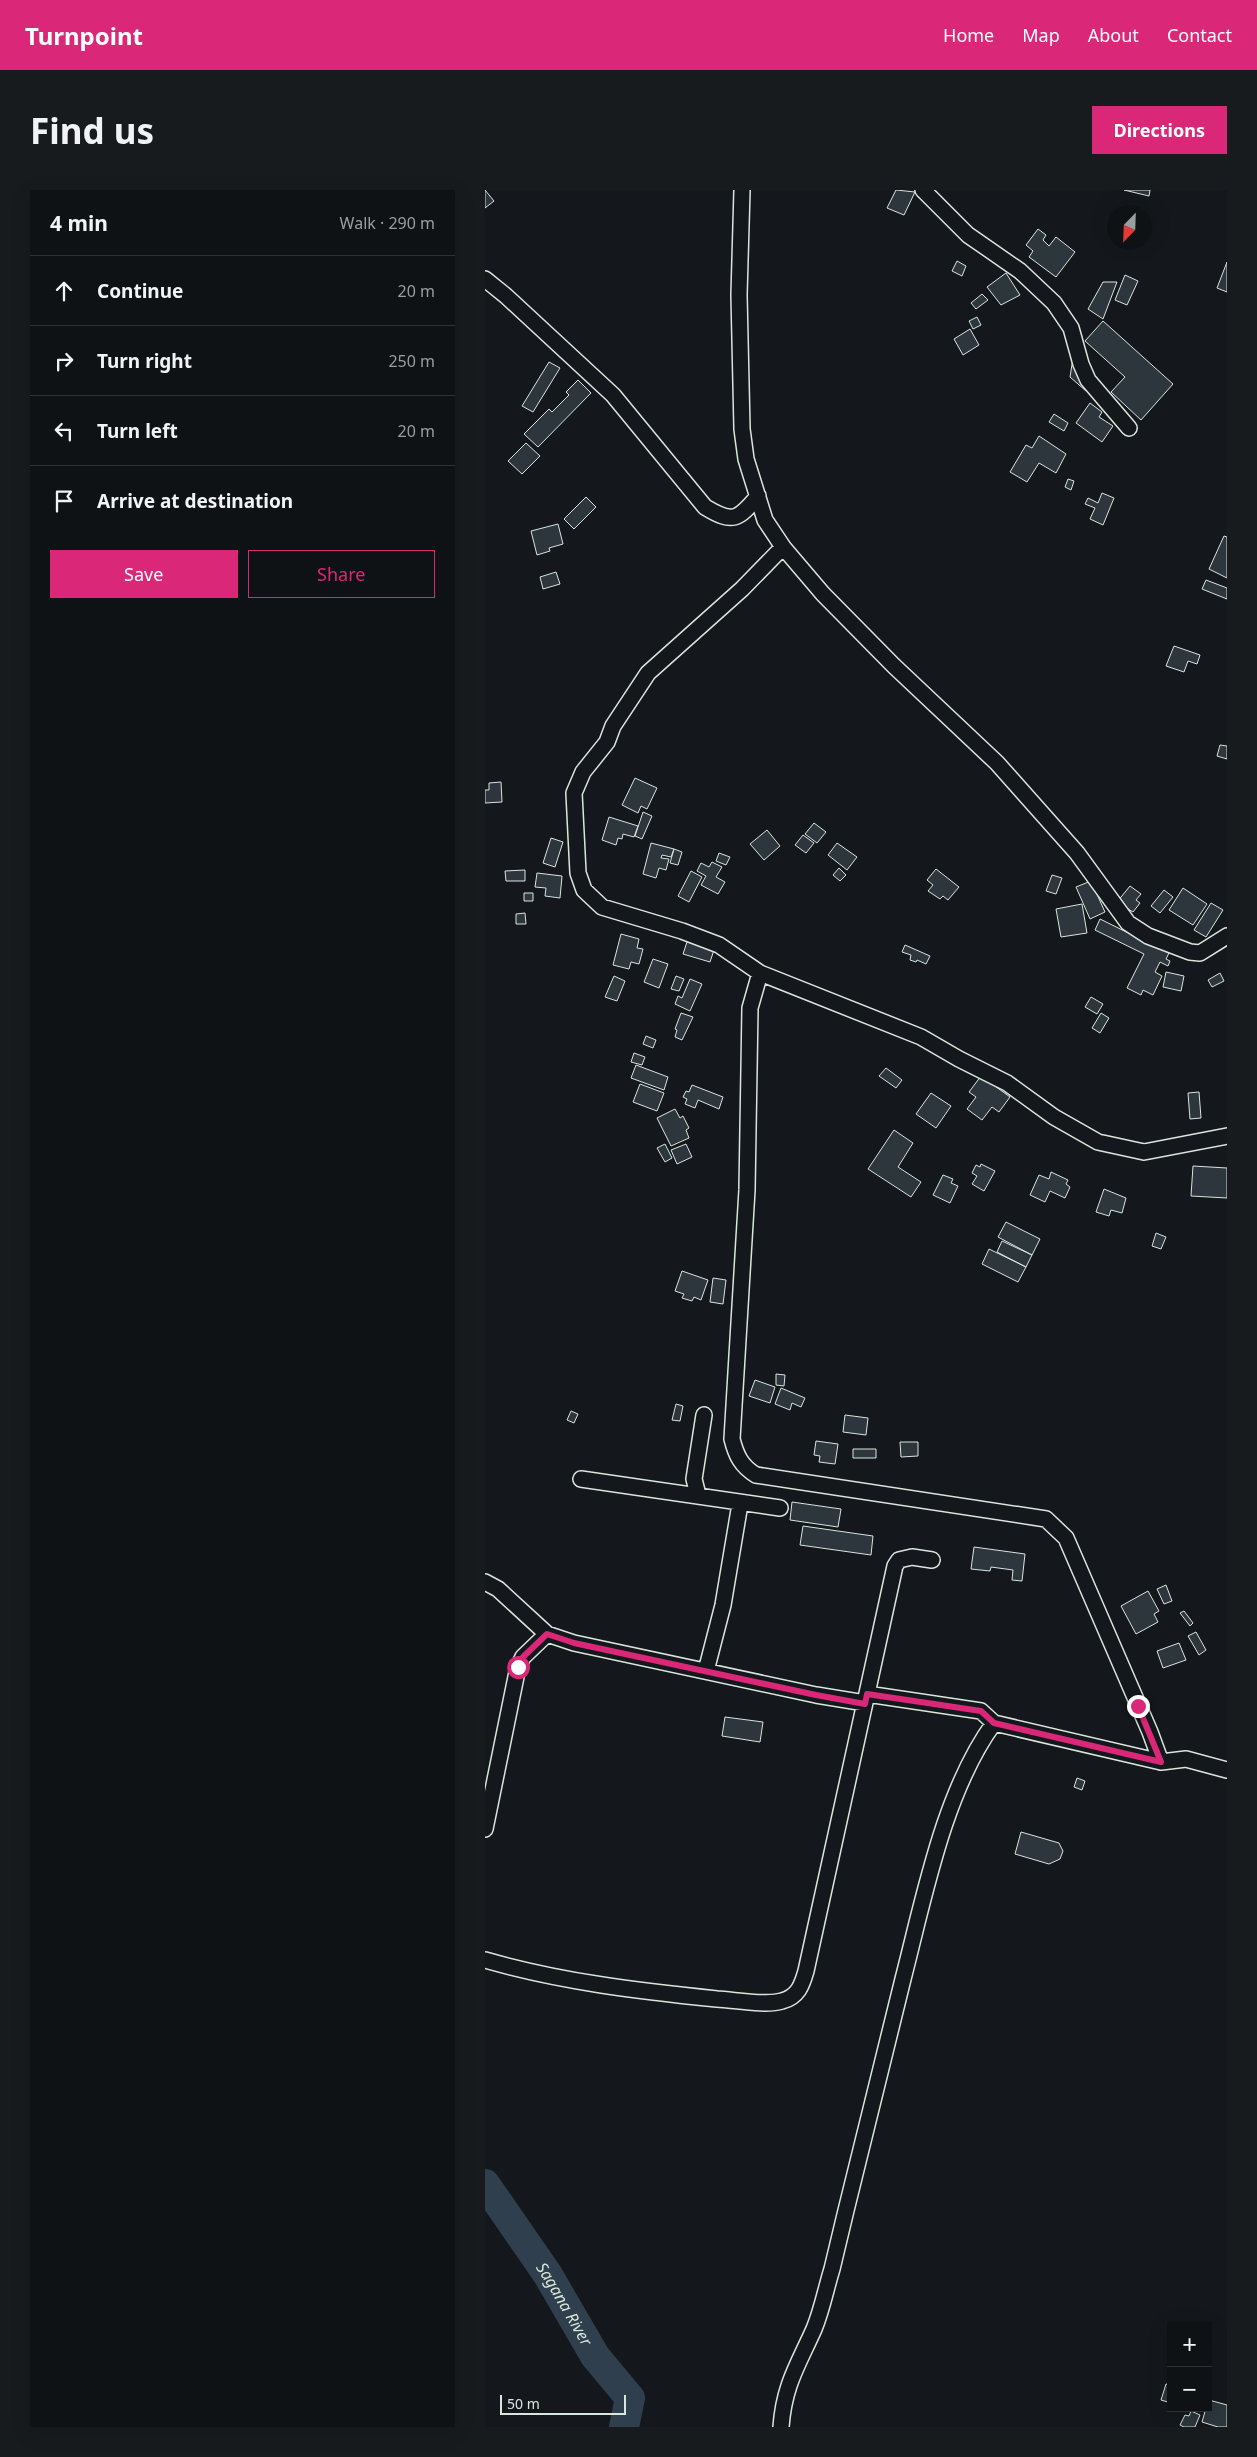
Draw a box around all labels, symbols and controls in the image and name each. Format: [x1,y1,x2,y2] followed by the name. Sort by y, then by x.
[25,19,143,52] text: Turnpoint
[943,23,994,47] text: Home
[1022,23,1060,47] text: Map
[1088,23,1139,47] text: About
[1167,23,1232,47] text: Contact
[1092,106,1227,154] button: Directions
[30,107,154,154] text: Find us
[1107,205,1152,250] north arrow
[50,209,108,237] text: 4 min
[340,212,435,234] text: Walk · 290 m
[50,277,78,305] icon: ahead
[97,278,183,304] text: Continue
[398,280,435,302] text: 20 m
[50,347,78,375] icon: right
[97,348,192,374] text: Turn right
[388,350,435,372] text: 250 m
[50,417,78,445] icon: left
[97,418,178,444] text: Turn left
[398,420,435,442] text: 20 m
[50,487,78,515] icon: arrive
[97,488,293,514] text: Arrive at destination
[50,550,238,598] button: Save
[248,550,435,598] button: Share
[507,1656,530,1679] route start
[1127,1695,1150,1718] route end
[531,2258,598,2350] water label: Sagana River
[1167,2322,1212,2412] map controls
[1167,2322,1212,2367] button: +
[1167,2367,1212,2412] button: −
[500,2392,626,2415] scale bar
[507,2394,540,2413] text: 50 m

